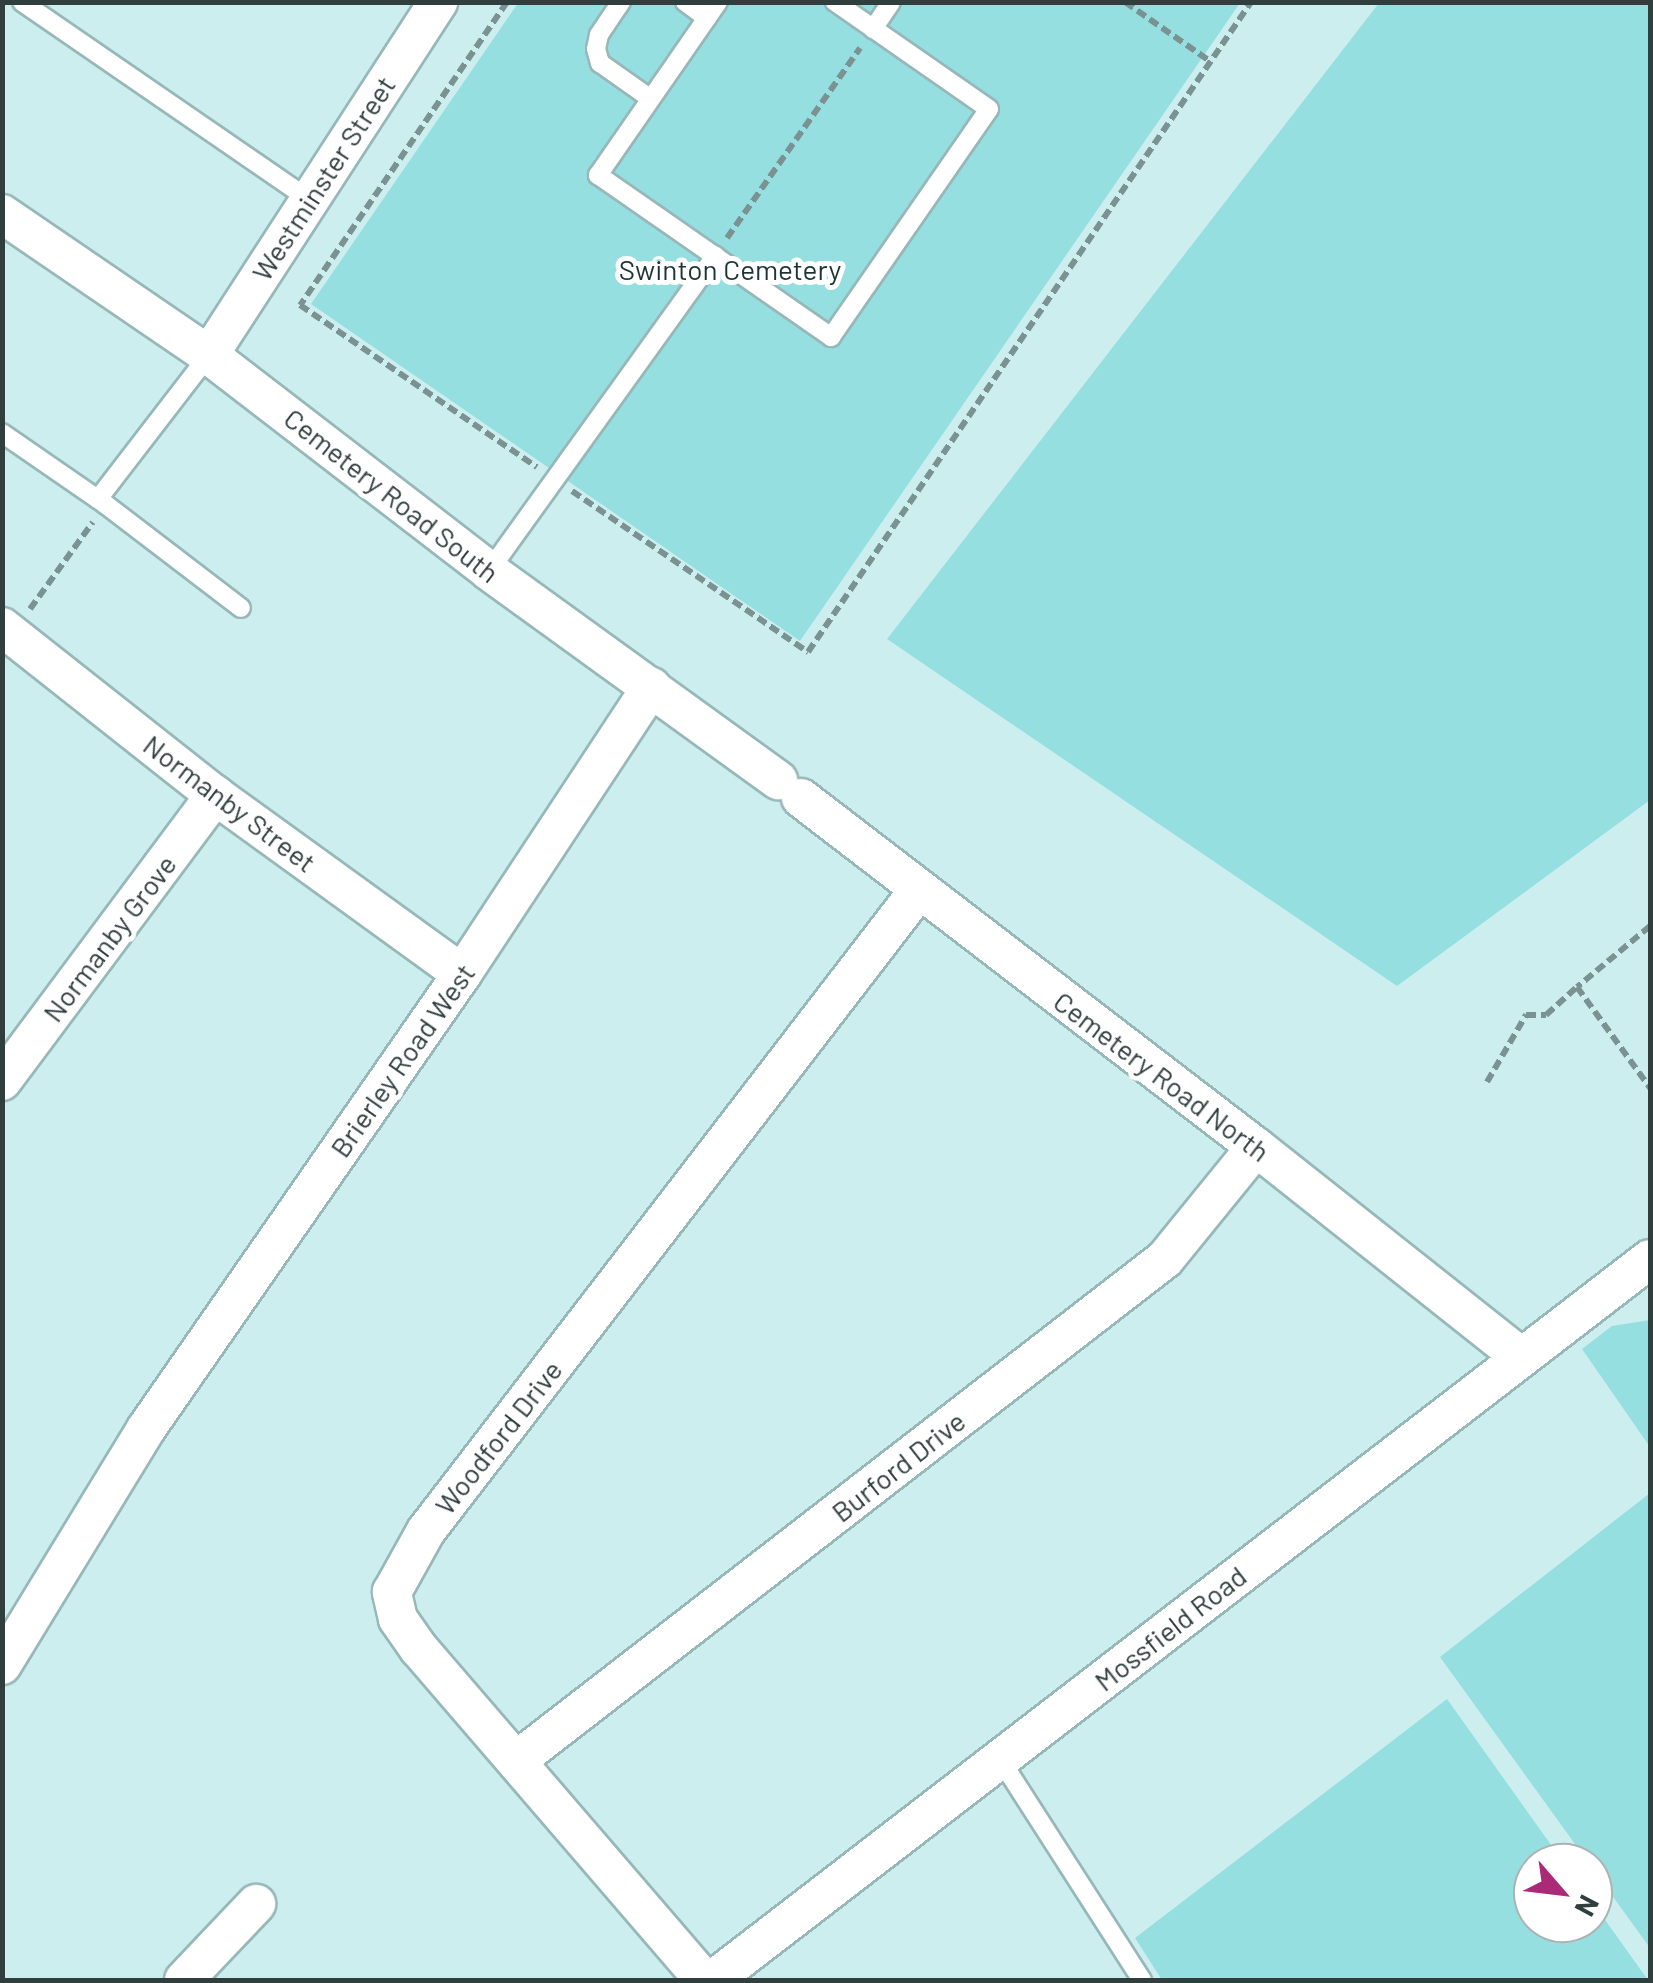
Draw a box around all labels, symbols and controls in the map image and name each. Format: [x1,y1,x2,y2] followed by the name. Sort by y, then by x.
[244,69,402,287] street label: Westminster Street
[619,252,841,286] park label: Swinton Cemetery
[278,401,506,589] street label: Cemetery Road South
[137,727,323,879] street label: Normanby Street
[35,848,183,1028] street label: Normanby Grove
[323,957,481,1163] street label: Brierley Road West
[1048,984,1276,1168] street label: Cemetery Road North
[427,1353,569,1521] street label: Woodford Drive
[825,1404,971,1528] street label: Burford Drive
[1088,1558,1252,1698] street label: Mossfield Road
[1513,1843,1613,1943] north arrow
[1568,1890,1607,1922] text: N

